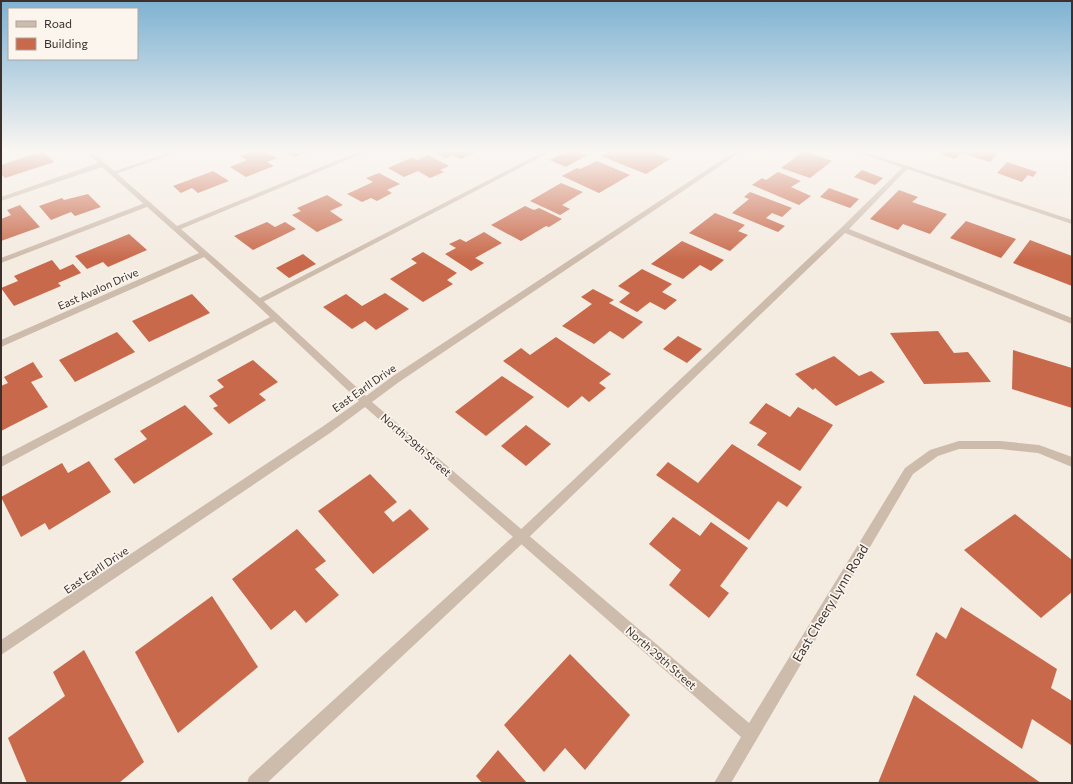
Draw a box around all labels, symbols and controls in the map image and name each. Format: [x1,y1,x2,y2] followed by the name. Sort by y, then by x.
[8,8,138,60] legend
[44,16,72,30] text: Road
[44,36,88,50] text: Building
[56,265,140,312] street label: East Avalon Drive
[329,361,398,414] street label: East Earll Drive
[378,411,455,479] street label: North 29th Street
[789,541,871,665] street label: East Cheery Lynn Road
[61,543,131,596] street label: East Earll Drive
[623,624,700,692] street label: North 29th Street

